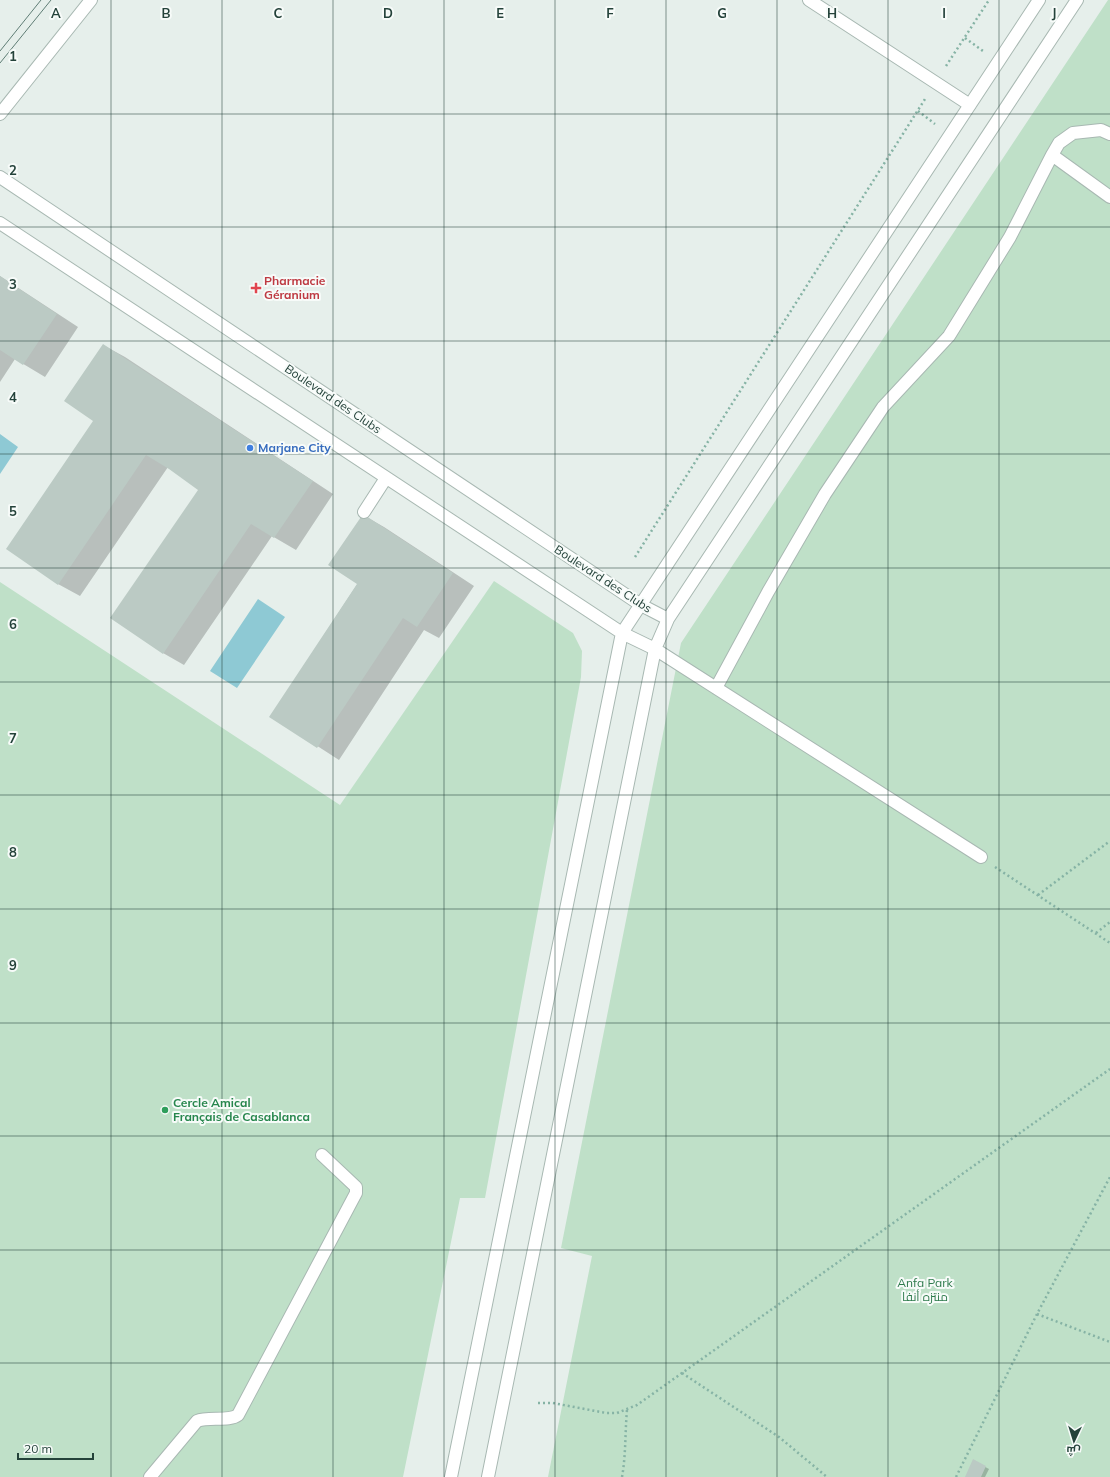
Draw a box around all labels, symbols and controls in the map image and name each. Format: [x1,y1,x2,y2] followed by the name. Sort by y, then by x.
[51,5,61,21] text: A
[162,5,171,21] text: B
[274,5,283,21] text: C
[383,5,393,21] text: D
[496,5,504,21] text: E
[606,5,614,21] text: F
[717,5,727,21] text: G
[827,5,837,21] text: H
[942,5,946,21] text: I
[1052,5,1056,21] text: J
[9,48,17,64] text: 1
[9,162,17,178] text: 2
[264,273,326,302] place label: Pharmacie Géranium
[9,276,17,292] text: 3
[251,283,261,293] marker: Pharmacie Géranium
[282,361,384,436] street label: Boulevard des Clubs
[9,389,17,405] text: 4
[258,440,331,455] place label: Marjane City
[245,443,255,453] marker: Marjane City
[9,503,17,519] text: 5
[552,541,655,616] street label: Boulevard des Clubs
[9,616,17,632] text: 6
[9,730,17,746] text: 7
[9,844,17,860] text: 8
[9,957,17,973] text: 9
[173,1095,310,1124] place label: Cercle Amical Français de Casablanca
[160,1105,170,1115] marker: Cercle Amical Français de Casablanca
[897,1275,954,1304] park label: Anfa Park منتزه أنفا
[1054,1421,1094,1461] north arrow
[18,1435,93,1461] scale bar
[24,1441,52,1456] text: 20 m
[1066,1444,1081,1458] text: ش

